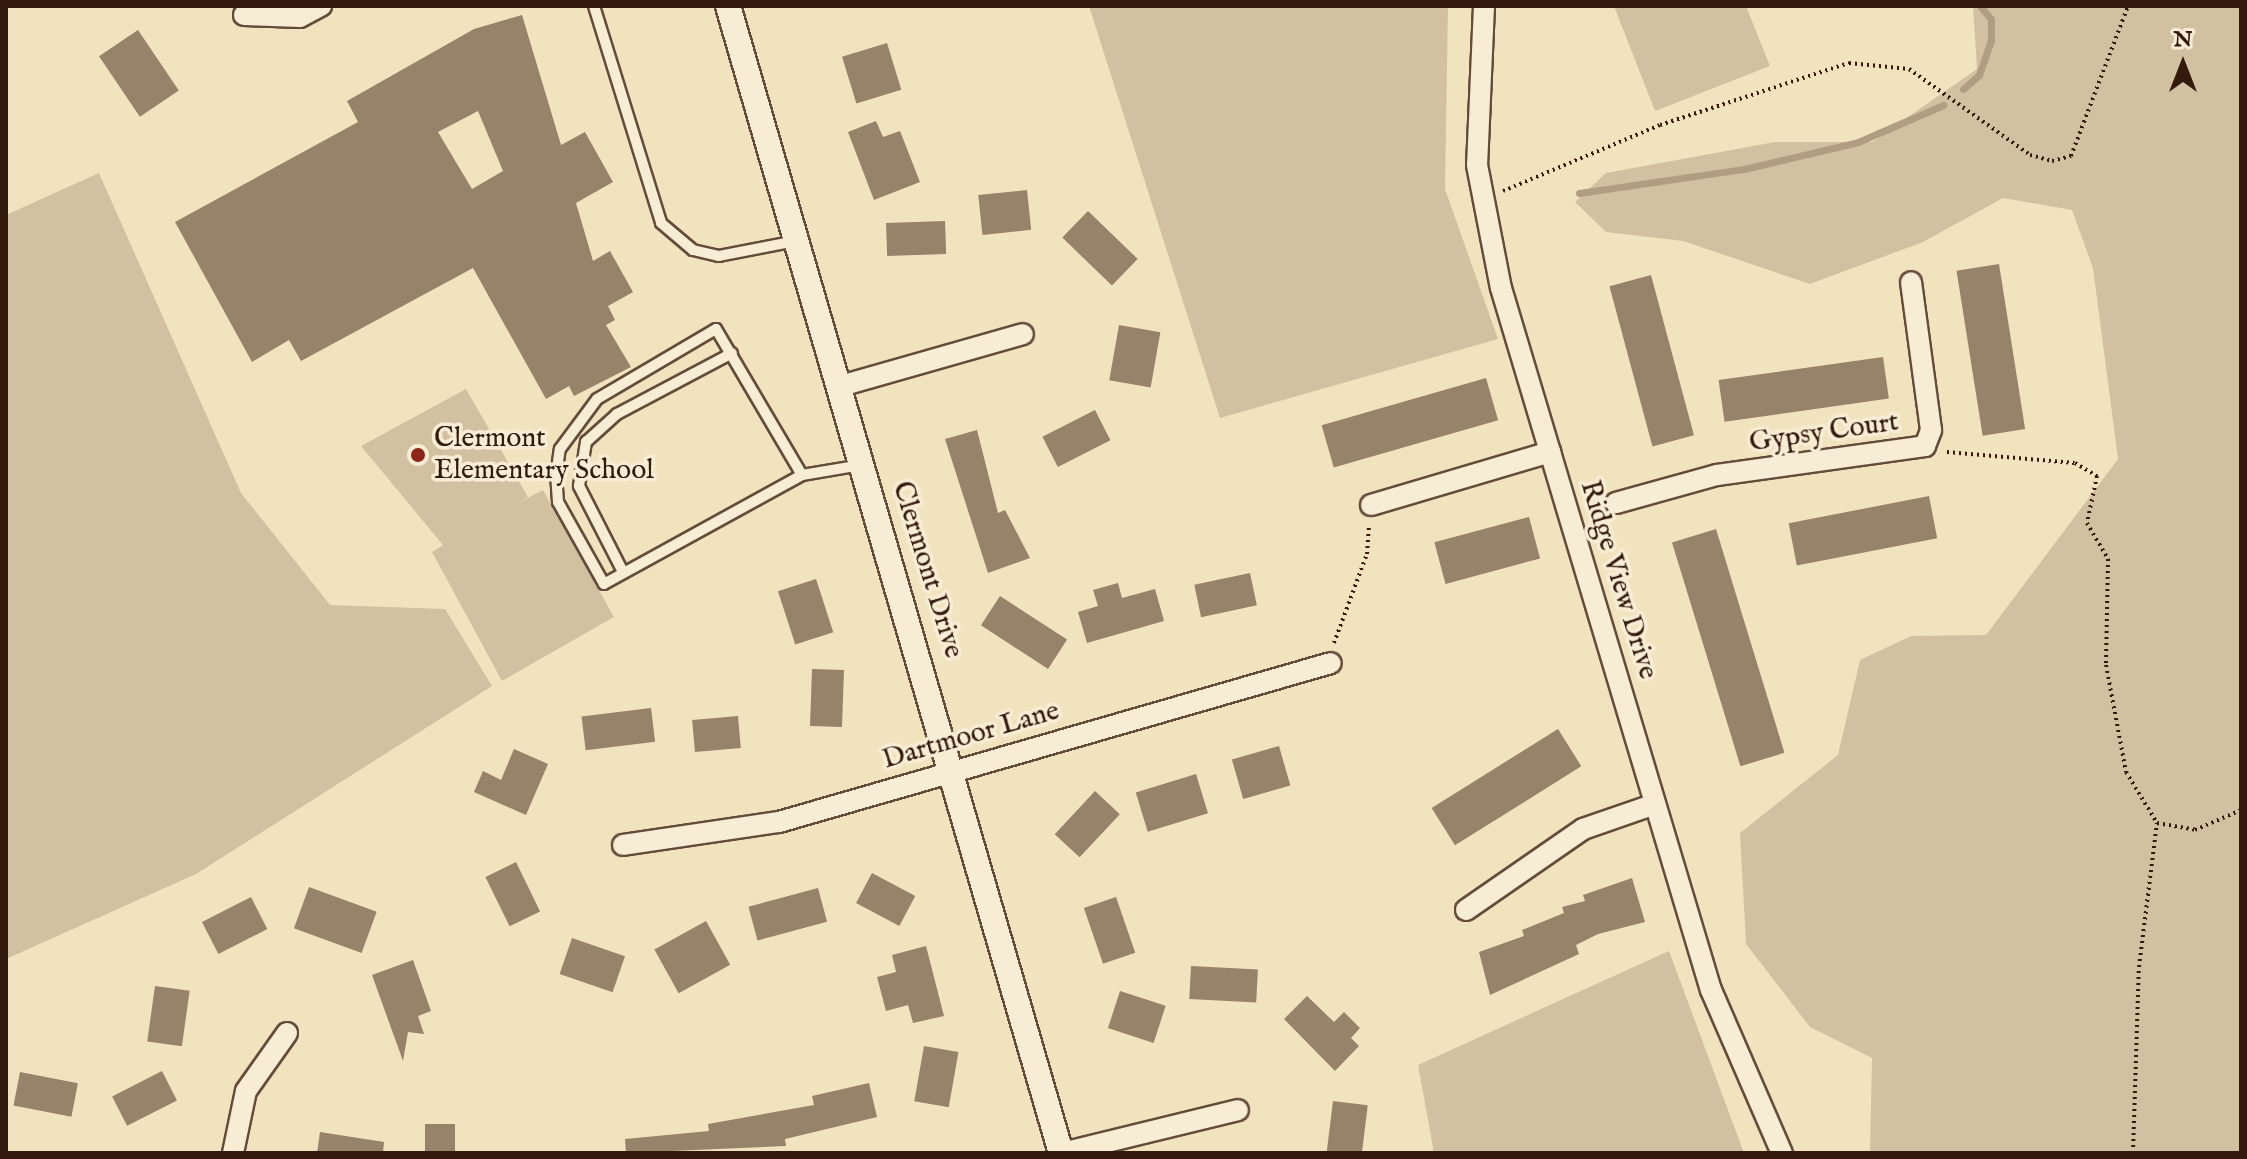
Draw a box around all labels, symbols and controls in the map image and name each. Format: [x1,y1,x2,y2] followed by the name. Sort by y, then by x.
[2143,24,2223,104] north arrow
[2173,26,2193,54] text: N
[1747,406,1901,460] street label: Gypsy Court
[434,422,654,488] place label: Clermont Elementary School
[409,446,427,464] marker: Clermont Elementary School
[1572,477,1664,683] street label: Ridge View Drive
[884,478,970,662] street label: Clermont Drive
[879,695,1063,777] street label: Dartmoor Lane

